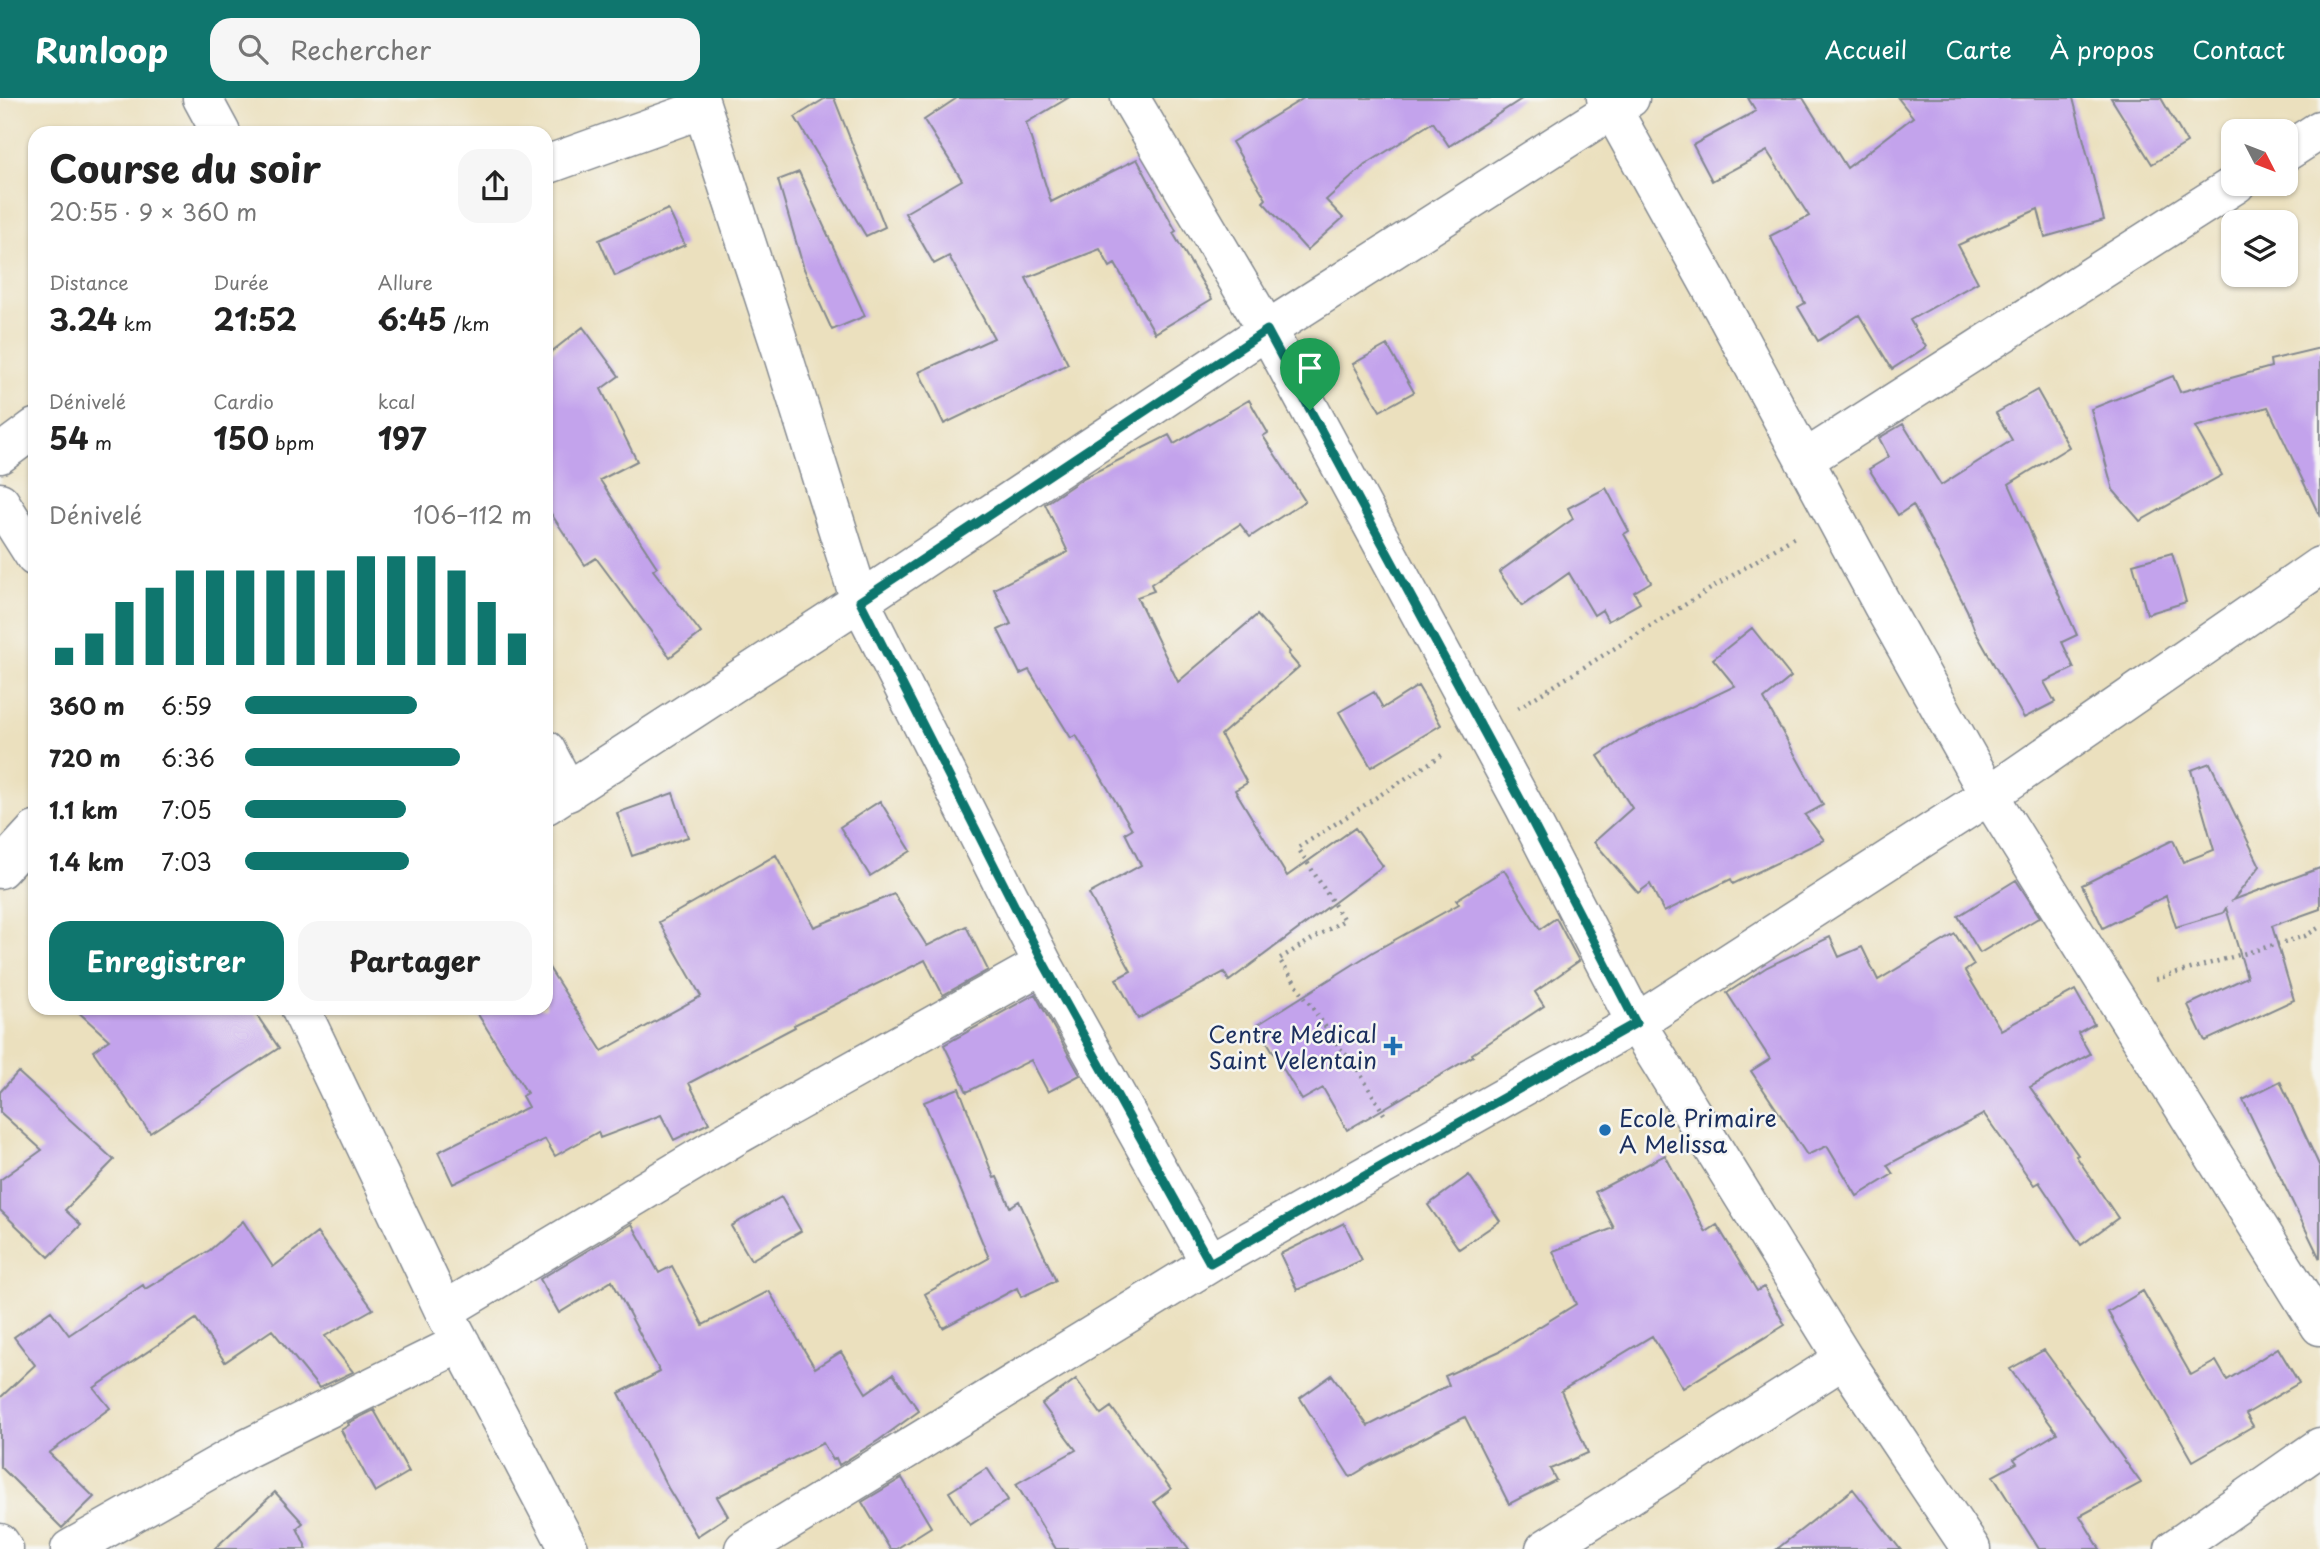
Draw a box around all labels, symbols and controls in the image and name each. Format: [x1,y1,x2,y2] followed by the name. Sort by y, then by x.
[210,18,700,81] search box
[35,24,168,74] text: Runloop
[234,30,272,68] icon: search
[290,30,431,69] text: Rechercher
[1824,31,1907,67] text: Accueil
[1945,31,2012,67] text: Carte
[2050,31,2154,67] text: À propos
[2192,31,2285,67] text: Contact
[2221,119,2298,196] north arrow
[2221,119,2298,287] map controls
[49,139,321,196] text: Course du soir
[458,149,532,223] button: share
[49,194,257,229] text: 20:55 · 9 × 360 m
[2221,210,2298,287] button: layers
[49,268,129,296] text: Distance
[213,268,269,296] text: Durée
[378,268,433,296] text: Allure
[49,296,117,341] text: 3.24
[213,296,297,341] text: 21:52
[378,296,447,341] text: 6:45
[117,309,152,337] text: km
[447,309,490,337] text: /km
[1280,338,1340,410] pin
[1291,349,1329,387] icon: arrive
[49,387,126,415] text: Dénivelé
[213,387,274,415] text: Cardio
[378,387,416,415] text: kcal
[49,415,89,460] text: 54
[213,415,269,460] text: 150
[378,415,427,460] text: 197
[89,428,112,456] text: m
[269,428,314,456] text: bpm
[49,497,142,532] text: Dénivelé
[413,497,532,532] text: 106–112 m
[49,688,125,723] text: 360 m
[161,688,212,723] text: 6:59
[49,740,121,775] text: 720 m
[161,740,215,775] text: 6:36
[49,792,118,827] text: 1.1 km
[161,792,212,827] text: 7:05
[49,844,124,879] text: 1.4 km
[161,844,212,879] text: 7:03
[49,921,284,1001] button: Enregistrer
[298,921,532,1001] button: Partager
[1208,1016,1377,1077] place label: Centre Médical Saint Velentain
[1383,1036,1403,1056] marker: Centre Médical Saint Velentain
[1619,1100,1777,1161] place label: Ecole Primaire A Melissa
[1597,1122,1613,1138] marker: Ecole Primaire A Melissa

